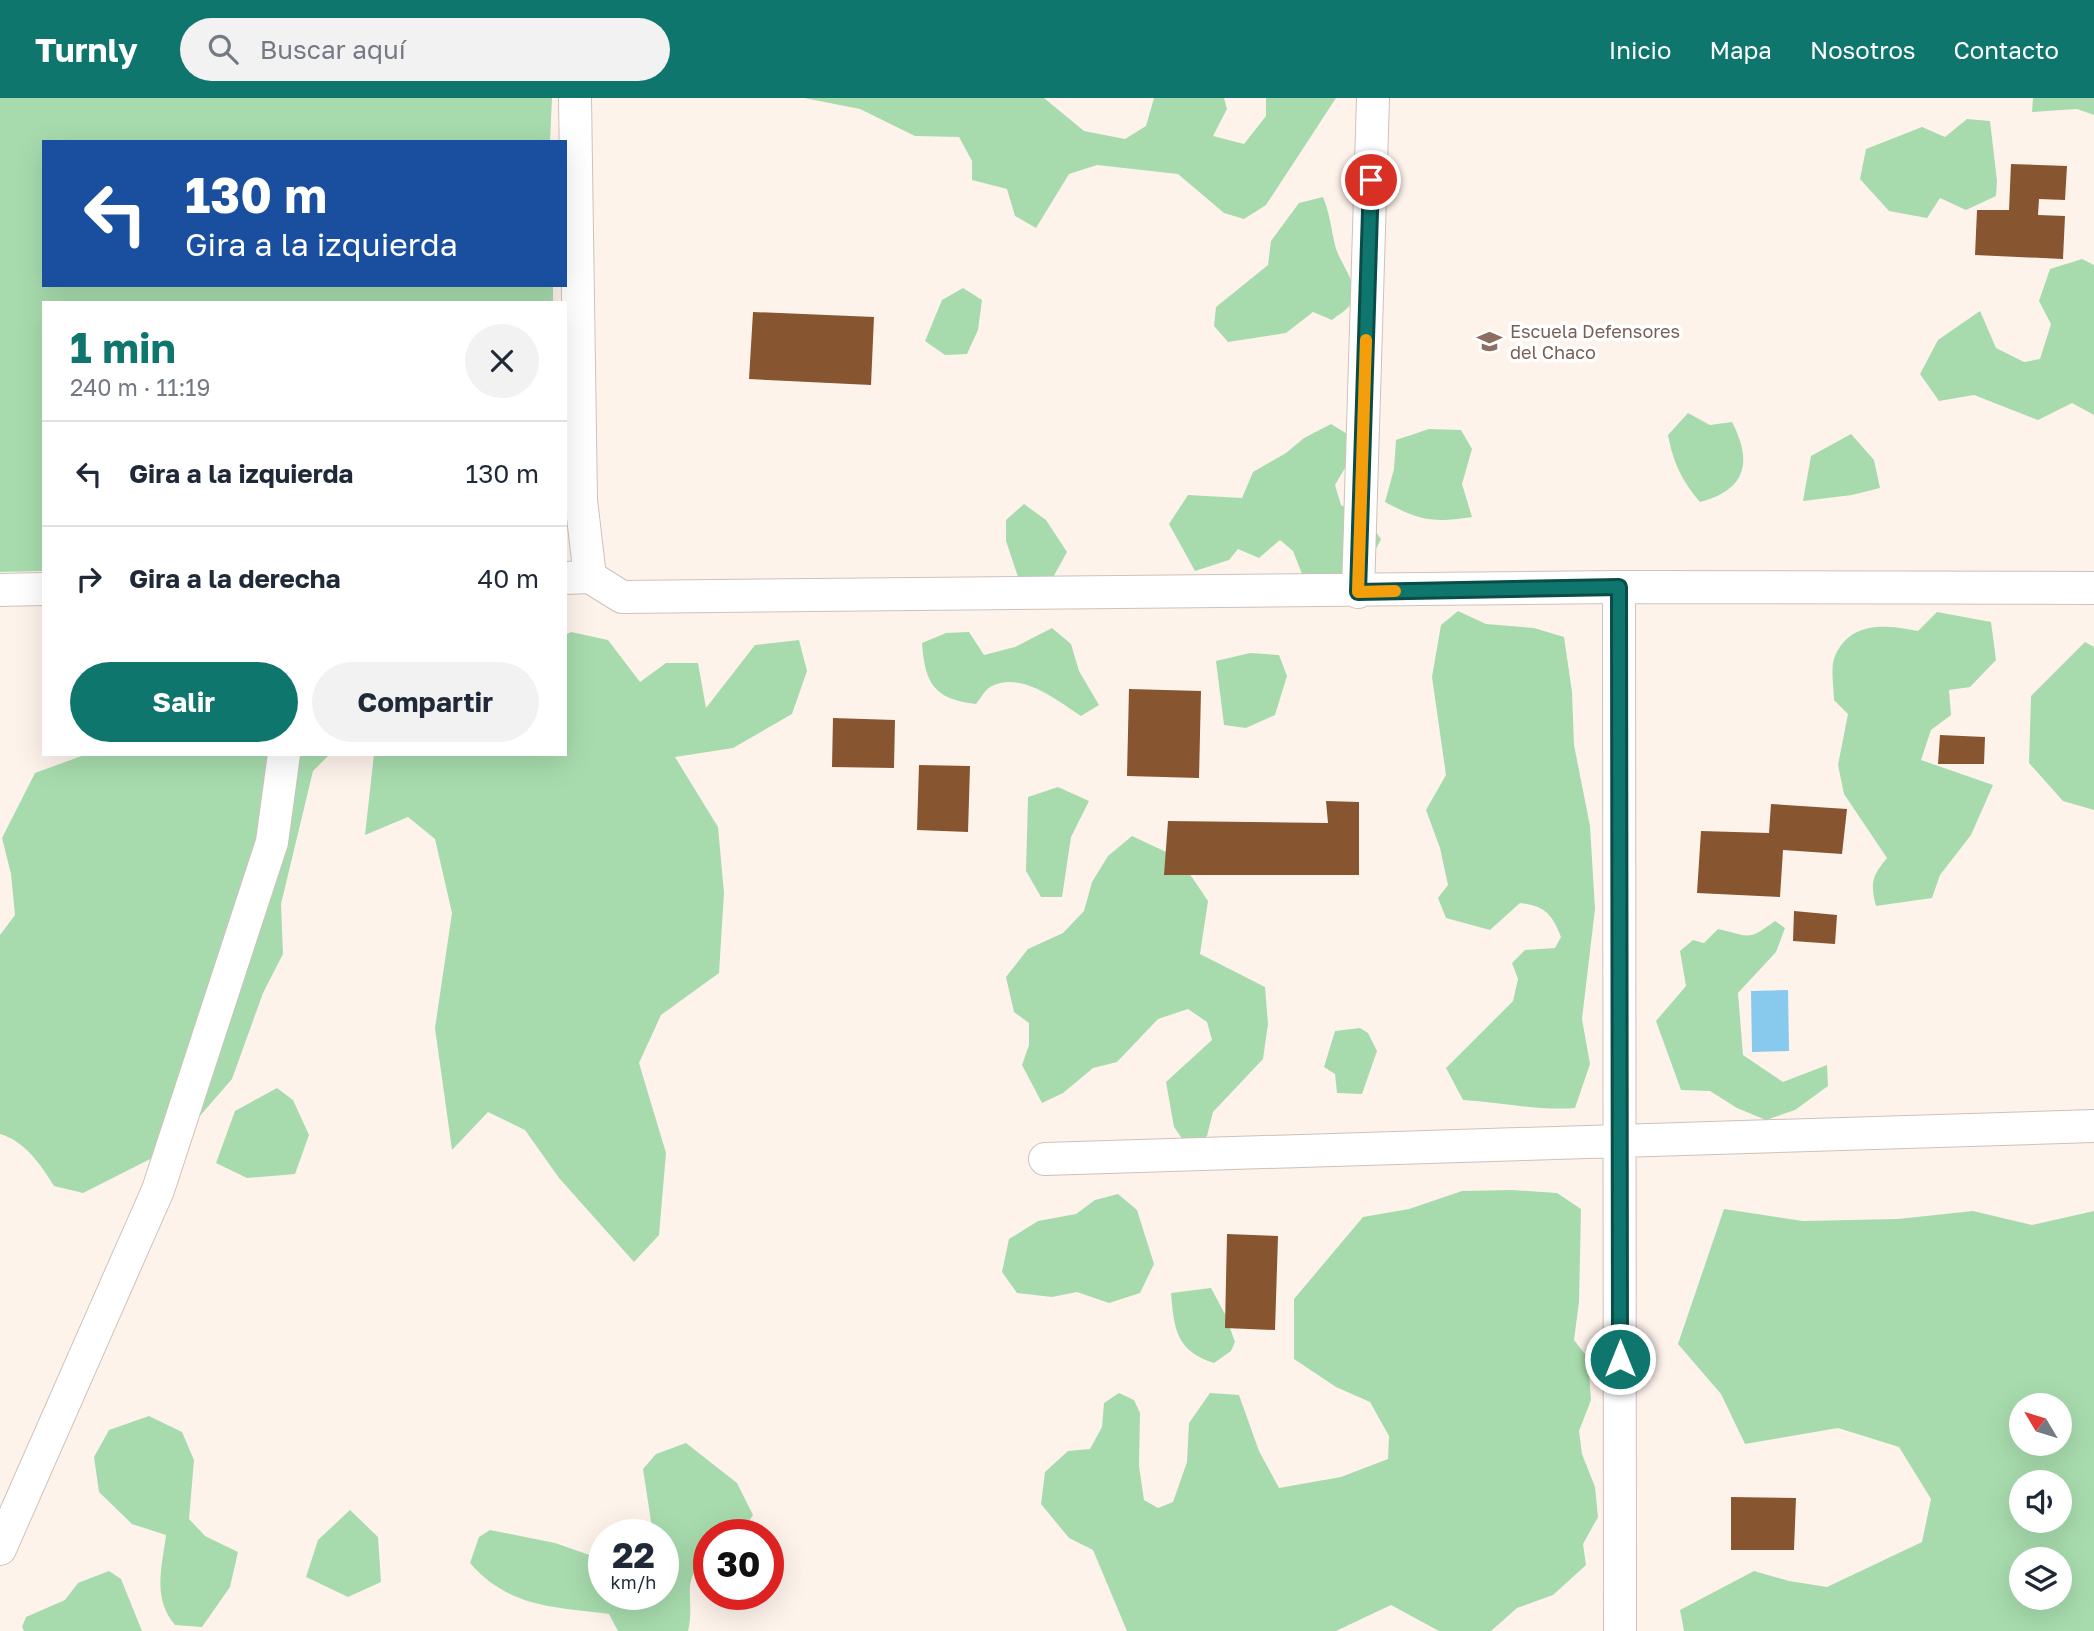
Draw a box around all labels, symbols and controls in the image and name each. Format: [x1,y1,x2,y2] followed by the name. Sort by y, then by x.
[180,18,670,81] search box
[35,30,138,69] text: Turnly
[204,30,242,68] icon: search
[260,34,406,65] text: Buscar aquí
[1609,35,1671,64] text: Inicio
[1709,35,1772,64] text: Mapa
[1810,35,1916,64] text: Nosotros
[1954,35,2059,64] text: Contacto
[1341,150,1401,210] pin
[1352,161,1390,199] icon: arrive
[185,165,327,224] text: 130 m
[70,168,161,259] icon: left
[185,225,458,263] text: Gira a la izquierda
[1510,320,1680,363] place label: Escuela Defensores del Chaco
[70,322,176,372] text: 1 min
[465,324,539,398] button: close
[1476,328,1504,356] school or university icon: Escuela Defensores del Chaco
[70,373,210,401] text: 240 m · 11:19
[70,455,108,493] icon: left
[129,458,353,489] text: Gira a la izquierda
[466,458,539,489] text: 130 m
[70,560,108,598] icon: right
[129,563,341,594] text: Gira a la derecha
[478,563,539,594] text: 40 m
[70,662,298,742] button: Salir
[312,662,539,742] button: Compartir
[1583,1322,1657,1396] position arrow
[2009,1393,2072,1456] north arrow
[2009,1393,2072,1610] map controls
[2009,1470,2072,1533] button: sound
[693,1519,784,1610] speed limit sign: 30
[612,1534,655,1576] text: 22
[2009,1547,2072,1610] button: layers
[611,1571,656,1593] text: km/h

